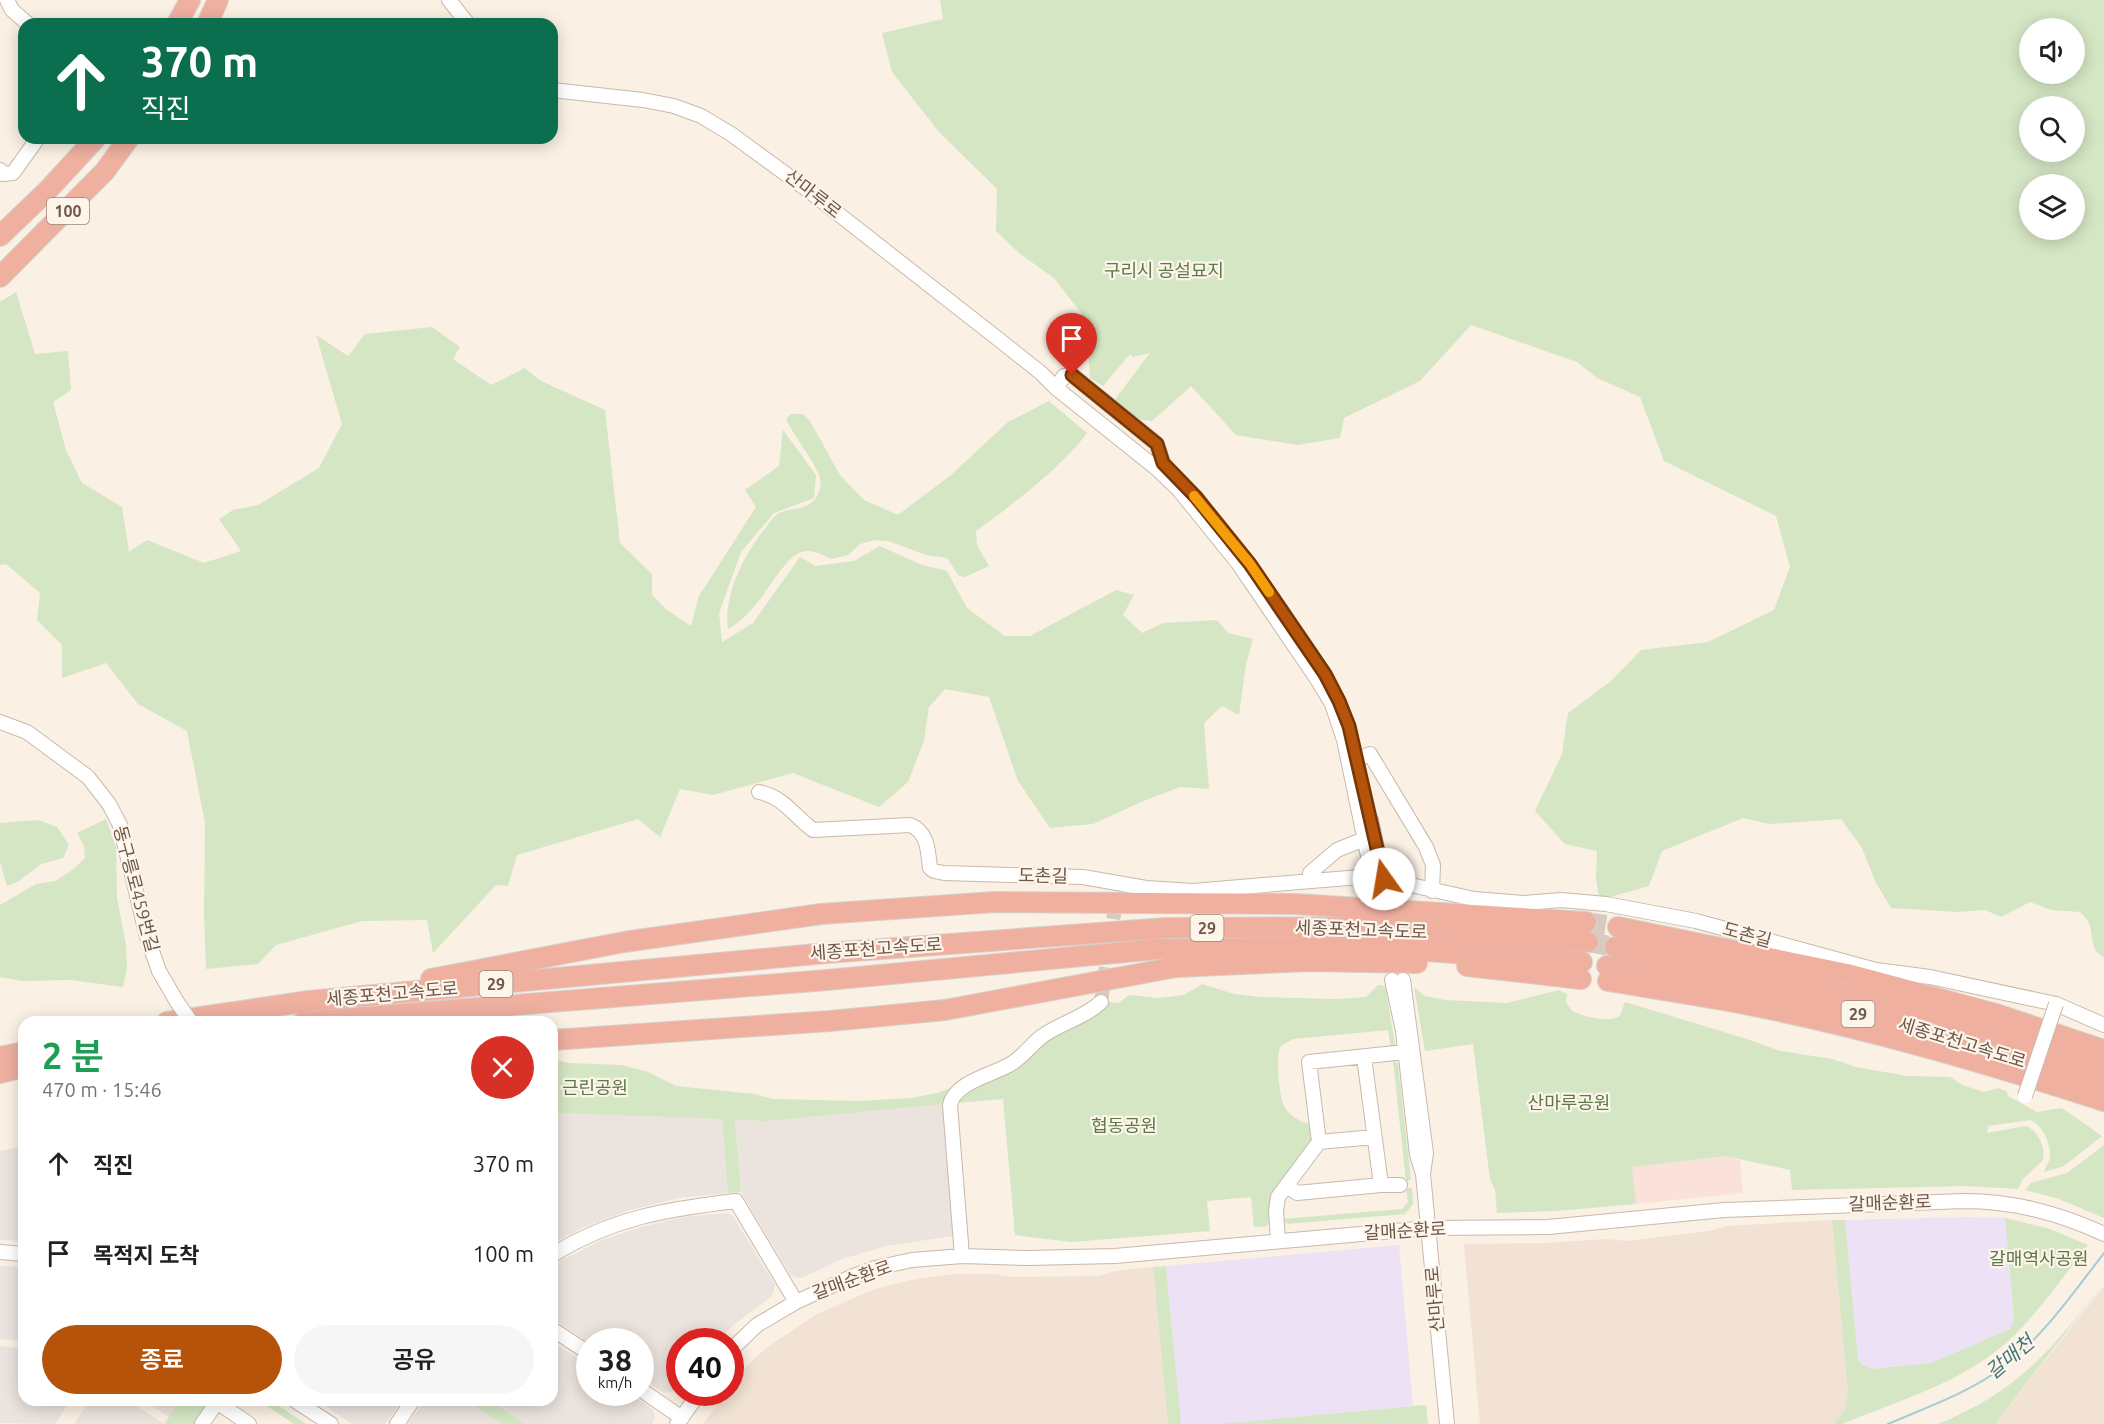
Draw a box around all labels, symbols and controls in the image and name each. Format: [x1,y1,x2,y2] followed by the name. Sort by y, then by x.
[2019,18,2085,240] map controls
[2019,18,2085,84] button: sound
[141,38,258,85] text: 370 m
[42,42,120,120] icon: ahead
[141,93,191,123] text: 직진
[2019,96,2085,162] button: search
[781,165,846,221] street label: 산마루로
[2019,174,2085,240] button: layers
[47,198,89,224] road number: 100
[1104,260,1224,280] park label: 구리시 공설묘지
[1046,313,1097,375] pin
[1055,322,1088,355] icon: arrive
[111,823,163,954] street label: 동구릉로459번길
[1352,847,1416,911] position arrow
[1018,865,1068,885] street label: 도촌길
[1190,915,1224,941] road number: 29
[1294,917,1428,941] street label: 세종포천고속도로
[1721,918,1774,950] street label: 도촌길
[809,933,943,963] street label: 세종포천고속도로
[480,971,512,997] road number: 29
[325,977,459,1009] street label: 세종포천고속도로
[1842,1001,1874,1027] road number: 29
[1896,1013,2029,1071] street label: 세종포천고속도로
[42,1035,104,1076] text: 2 분
[471,1036,534,1099] button: close
[562,1077,628,1097] park label: 근린공원
[42,1078,162,1101] text: 470 m · 15:46
[1528,1092,1610,1112] park label: 산마루공원
[1091,1115,1157,1135] park label: 협동공원
[42,1147,75,1180] icon: ahead
[473,1151,534,1176] text: 370 m
[93,1152,133,1177] text: 직진
[1848,1191,1932,1213] street label: 갈매순환로
[1363,1218,1447,1242] street label: 갈매순환로
[42,1237,75,1270] icon: arrive
[473,1241,534,1266] text: 100 m
[93,1242,199,1267] text: 목적지 도착
[1989,1248,2089,1268] park label: 갈매역사공원
[809,1256,894,1303] street label: 갈매순환로
[1421,1265,1447,1333] street label: 산마루로
[42,1325,282,1394] button: 종료
[294,1325,534,1394] button: 공유
[666,1328,744,1406] speed limit sign: 40
[1981,1328,2040,1383] water label: 갈매천
[598,1343,632,1377] text: 38
[598,1374,632,1391] text: km/h

